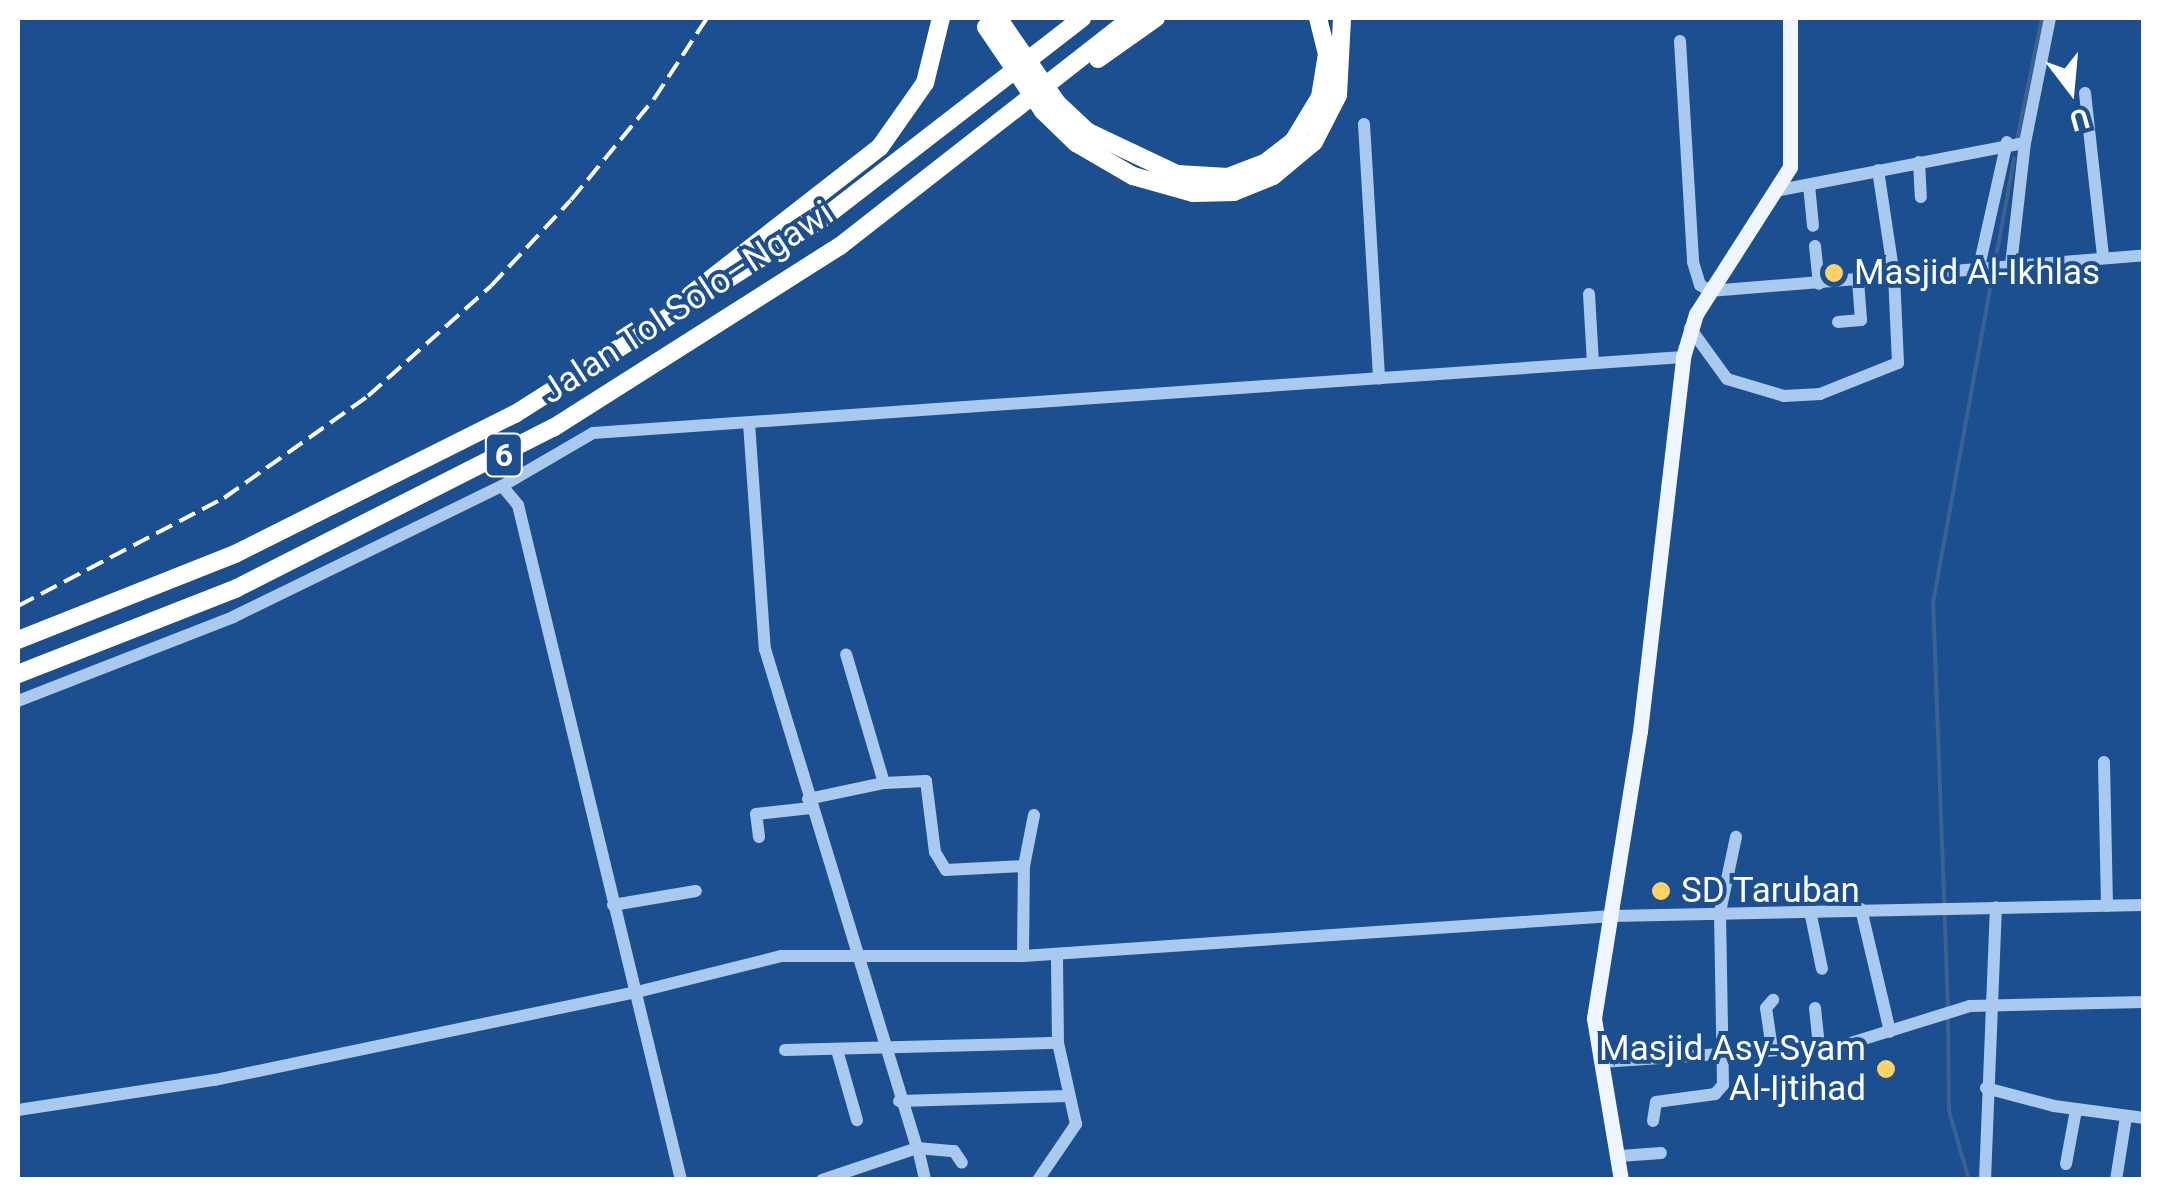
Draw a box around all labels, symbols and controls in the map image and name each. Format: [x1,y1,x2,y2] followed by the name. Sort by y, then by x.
[2021,40,2121,140] north arrow
[2066,101,2093,138] text: U
[533,193,841,413] street label: Jalan Tol Solo–Ngawi
[1854,252,2100,294] place label: Masjid Al-Ikhlas
[1823,262,1845,284] marker: Masjid Al-Ikhlas
[484,428,524,482] road number: 6
[1681,870,1861,912] place label: SD Taruban
[1650,880,1672,902] marker: SD Taruban
[1599,1028,1866,1110] place label: Masjid Asy-Syam Al-Ijtihad
[1875,1058,1897,1080] marker: Masjid Asy-Syam Al-Ijtihad

